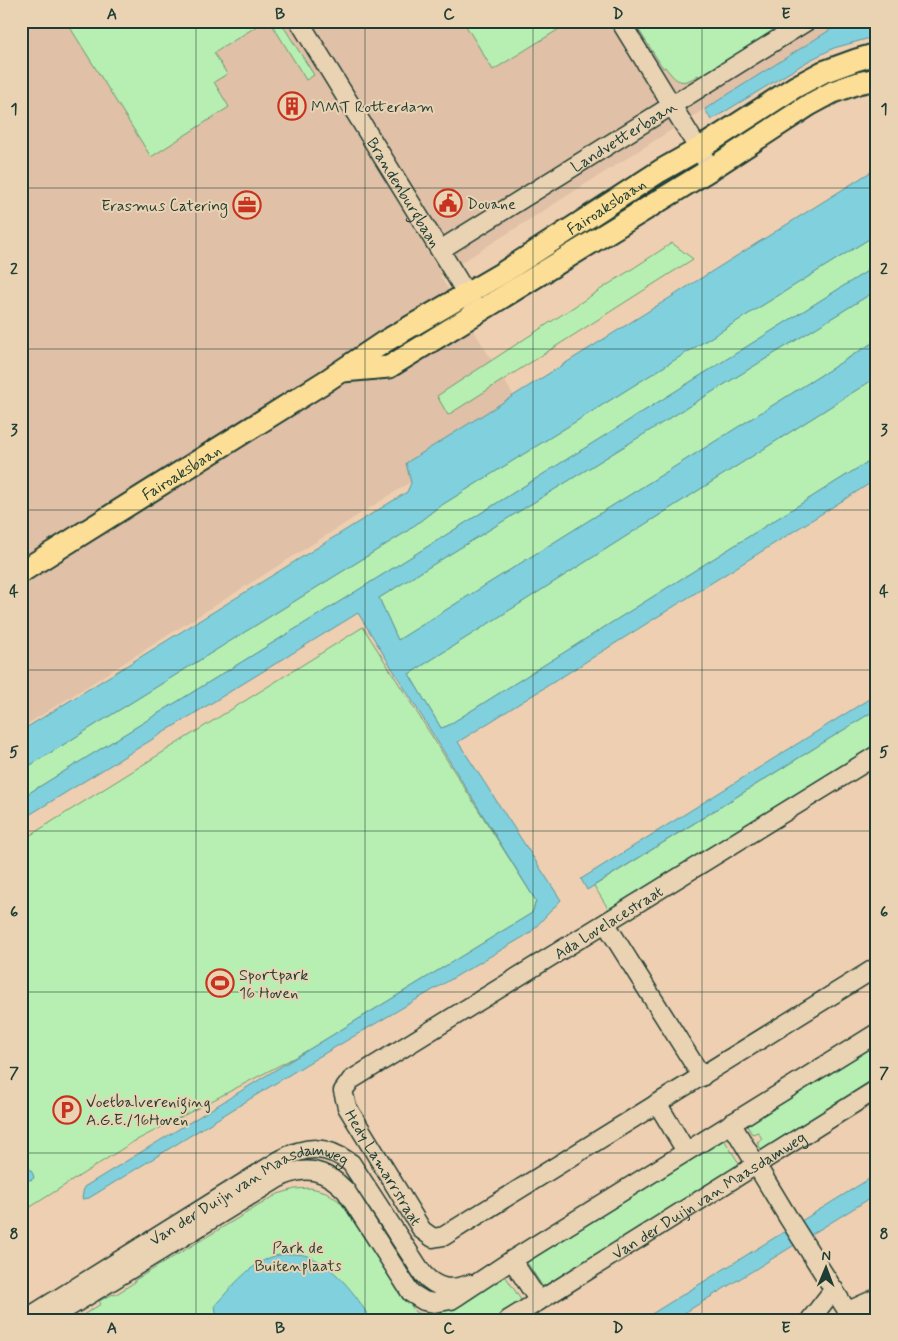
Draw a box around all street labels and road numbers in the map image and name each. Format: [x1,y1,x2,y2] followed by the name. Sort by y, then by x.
[567,96,681,178] street label: Landvetterbaan
[361,134,445,252] street label: Brandenburgbaan
[563,174,650,241] street label: Fairoaksbaan
[138,440,226,506] street label: Fairoaksbaan
[550,881,667,965] street label: Ada Lovelacestraat
[339,1106,426,1230] street label: Hedy Lamarrstraat
[608,1127,811,1265] street label: Van der Duijn van Maasdamweg
[146,1140,353,1251] street label: Van der Duijn van Maasdamweg

